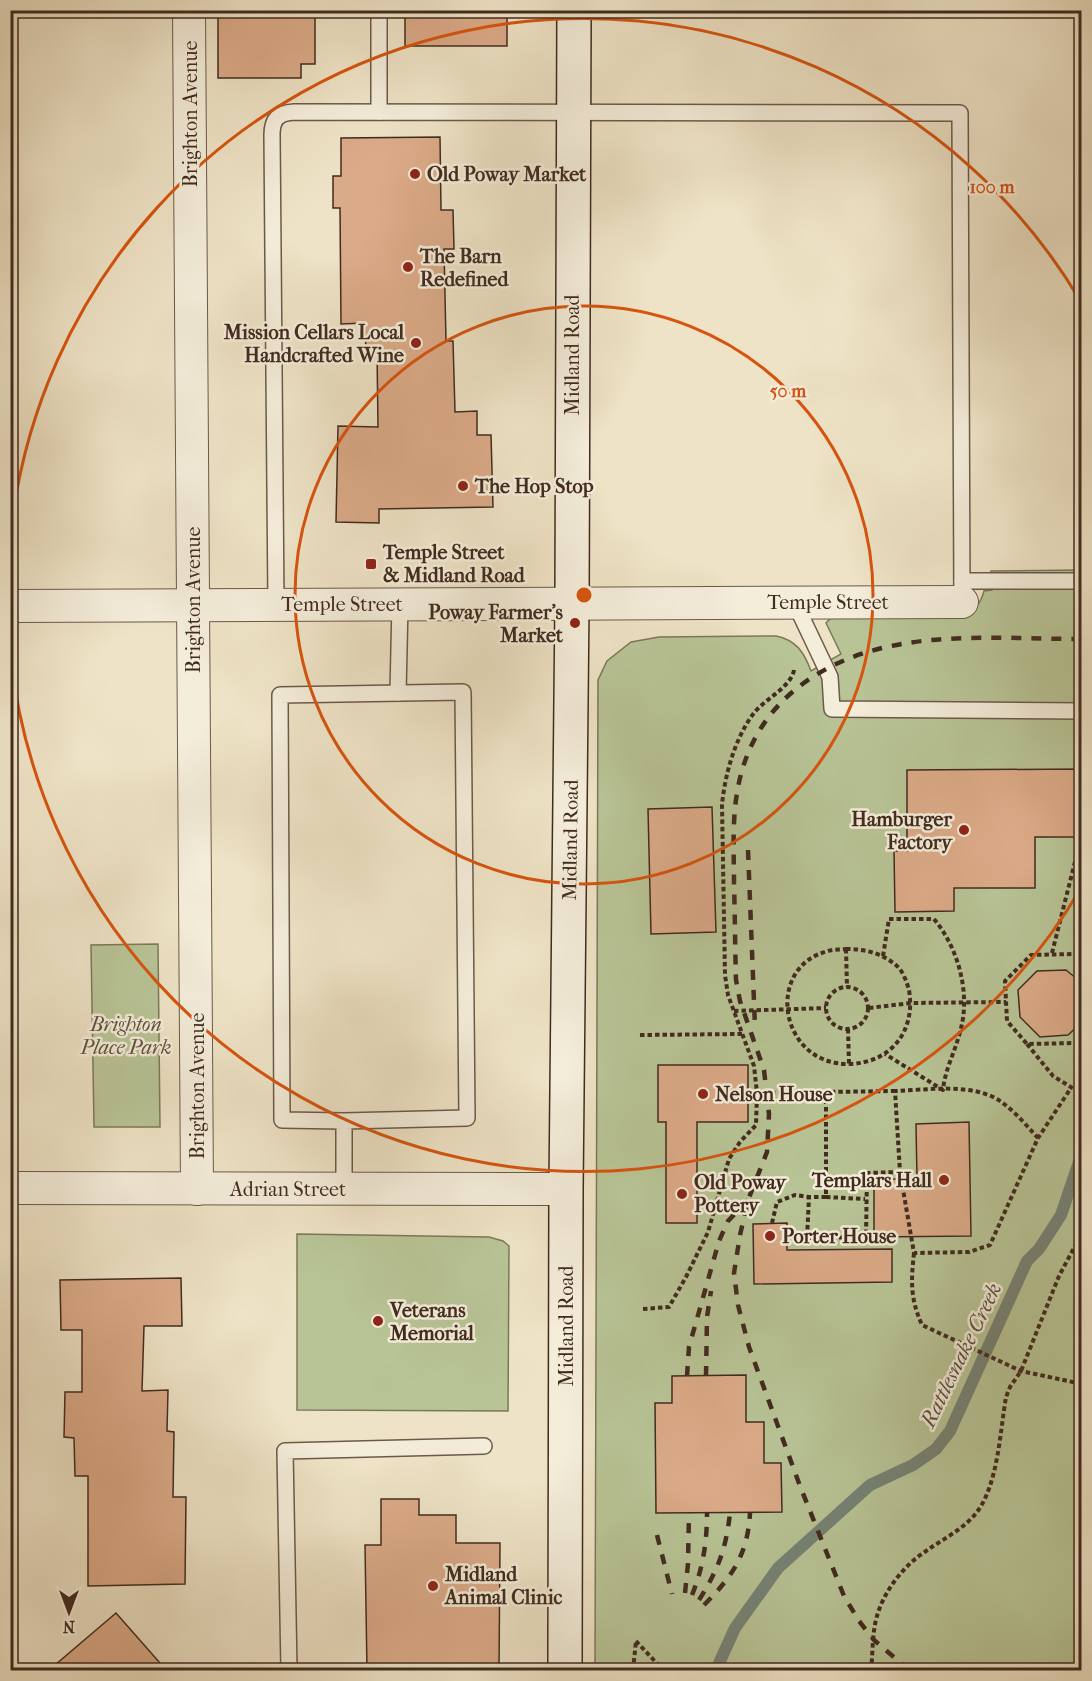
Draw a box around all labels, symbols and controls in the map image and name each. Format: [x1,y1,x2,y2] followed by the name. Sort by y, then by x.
[179,41,202,187] street label: Brighton Avenue
[427,163,587,186] place label: Old Poway Market
[408,167,422,181] marker: Old Poway Market
[969,177,1016,198] text: 100 m
[419,245,509,291] place label: The Barn Redefined
[401,260,415,274] marker: The Barn Redefined
[561,293,584,415] street label: Midland Road
[223,321,404,367] place label: Mission Cellars Local Handcrafted Wine
[409,336,423,350] marker: Mission Cellars Local Handcrafted Wine
[770,381,807,402] text: 50 m
[474,475,594,498] place label: The Hop Stop
[456,479,470,493] marker: The Hop Stop
[182,527,205,673] street label: Brighton Avenue
[382,541,526,587] place label: Temple Street & Midland Road
[364,557,378,571] marker: Temple Street & Midland Road
[574,585,594,605] centre of rings
[767,591,889,614] street label: Temple Street
[281,593,403,616] street label: Temple Street
[428,601,564,647] place label: Poway Farmer's Market
[568,616,582,630] marker: Poway Farmer's Market
[558,778,583,901] street label: Midland Road
[851,808,953,854] place label: Hamburger Factory
[957,823,971,837] marker: Hamburger Factory
[80,1013,171,1059] park label: Brighton Place Park
[186,1013,209,1159] street label: Brighton Avenue
[715,1083,833,1106] place label: Nelson House
[696,1087,710,1101] marker: Nelson House
[811,1169,932,1192] place label: Templars Hall
[694,1171,787,1217] place label: Old Poway Pottery
[937,1173,951,1187] marker: Templars Hall
[229,1178,346,1201] street label: Adrian Street
[675,1187,689,1201] marker: Old Poway Pottery
[782,1225,896,1248] place label: Porter House
[763,1229,777,1243] marker: Porter House
[555,1264,578,1386] street label: Midland Road
[915,1279,1006,1433] water label: Rattlesnake Creek
[389,1299,474,1345] place label: Veterans Memorial
[371,1314,385,1328] marker: Veterans Memorial
[443,1563,562,1609] place label: Midland Animal Clinic
[426,1579,440,1593] marker: Midland Animal Clinic
[39,1582,99,1642] north arrow
[62,1617,75,1636] text: N

